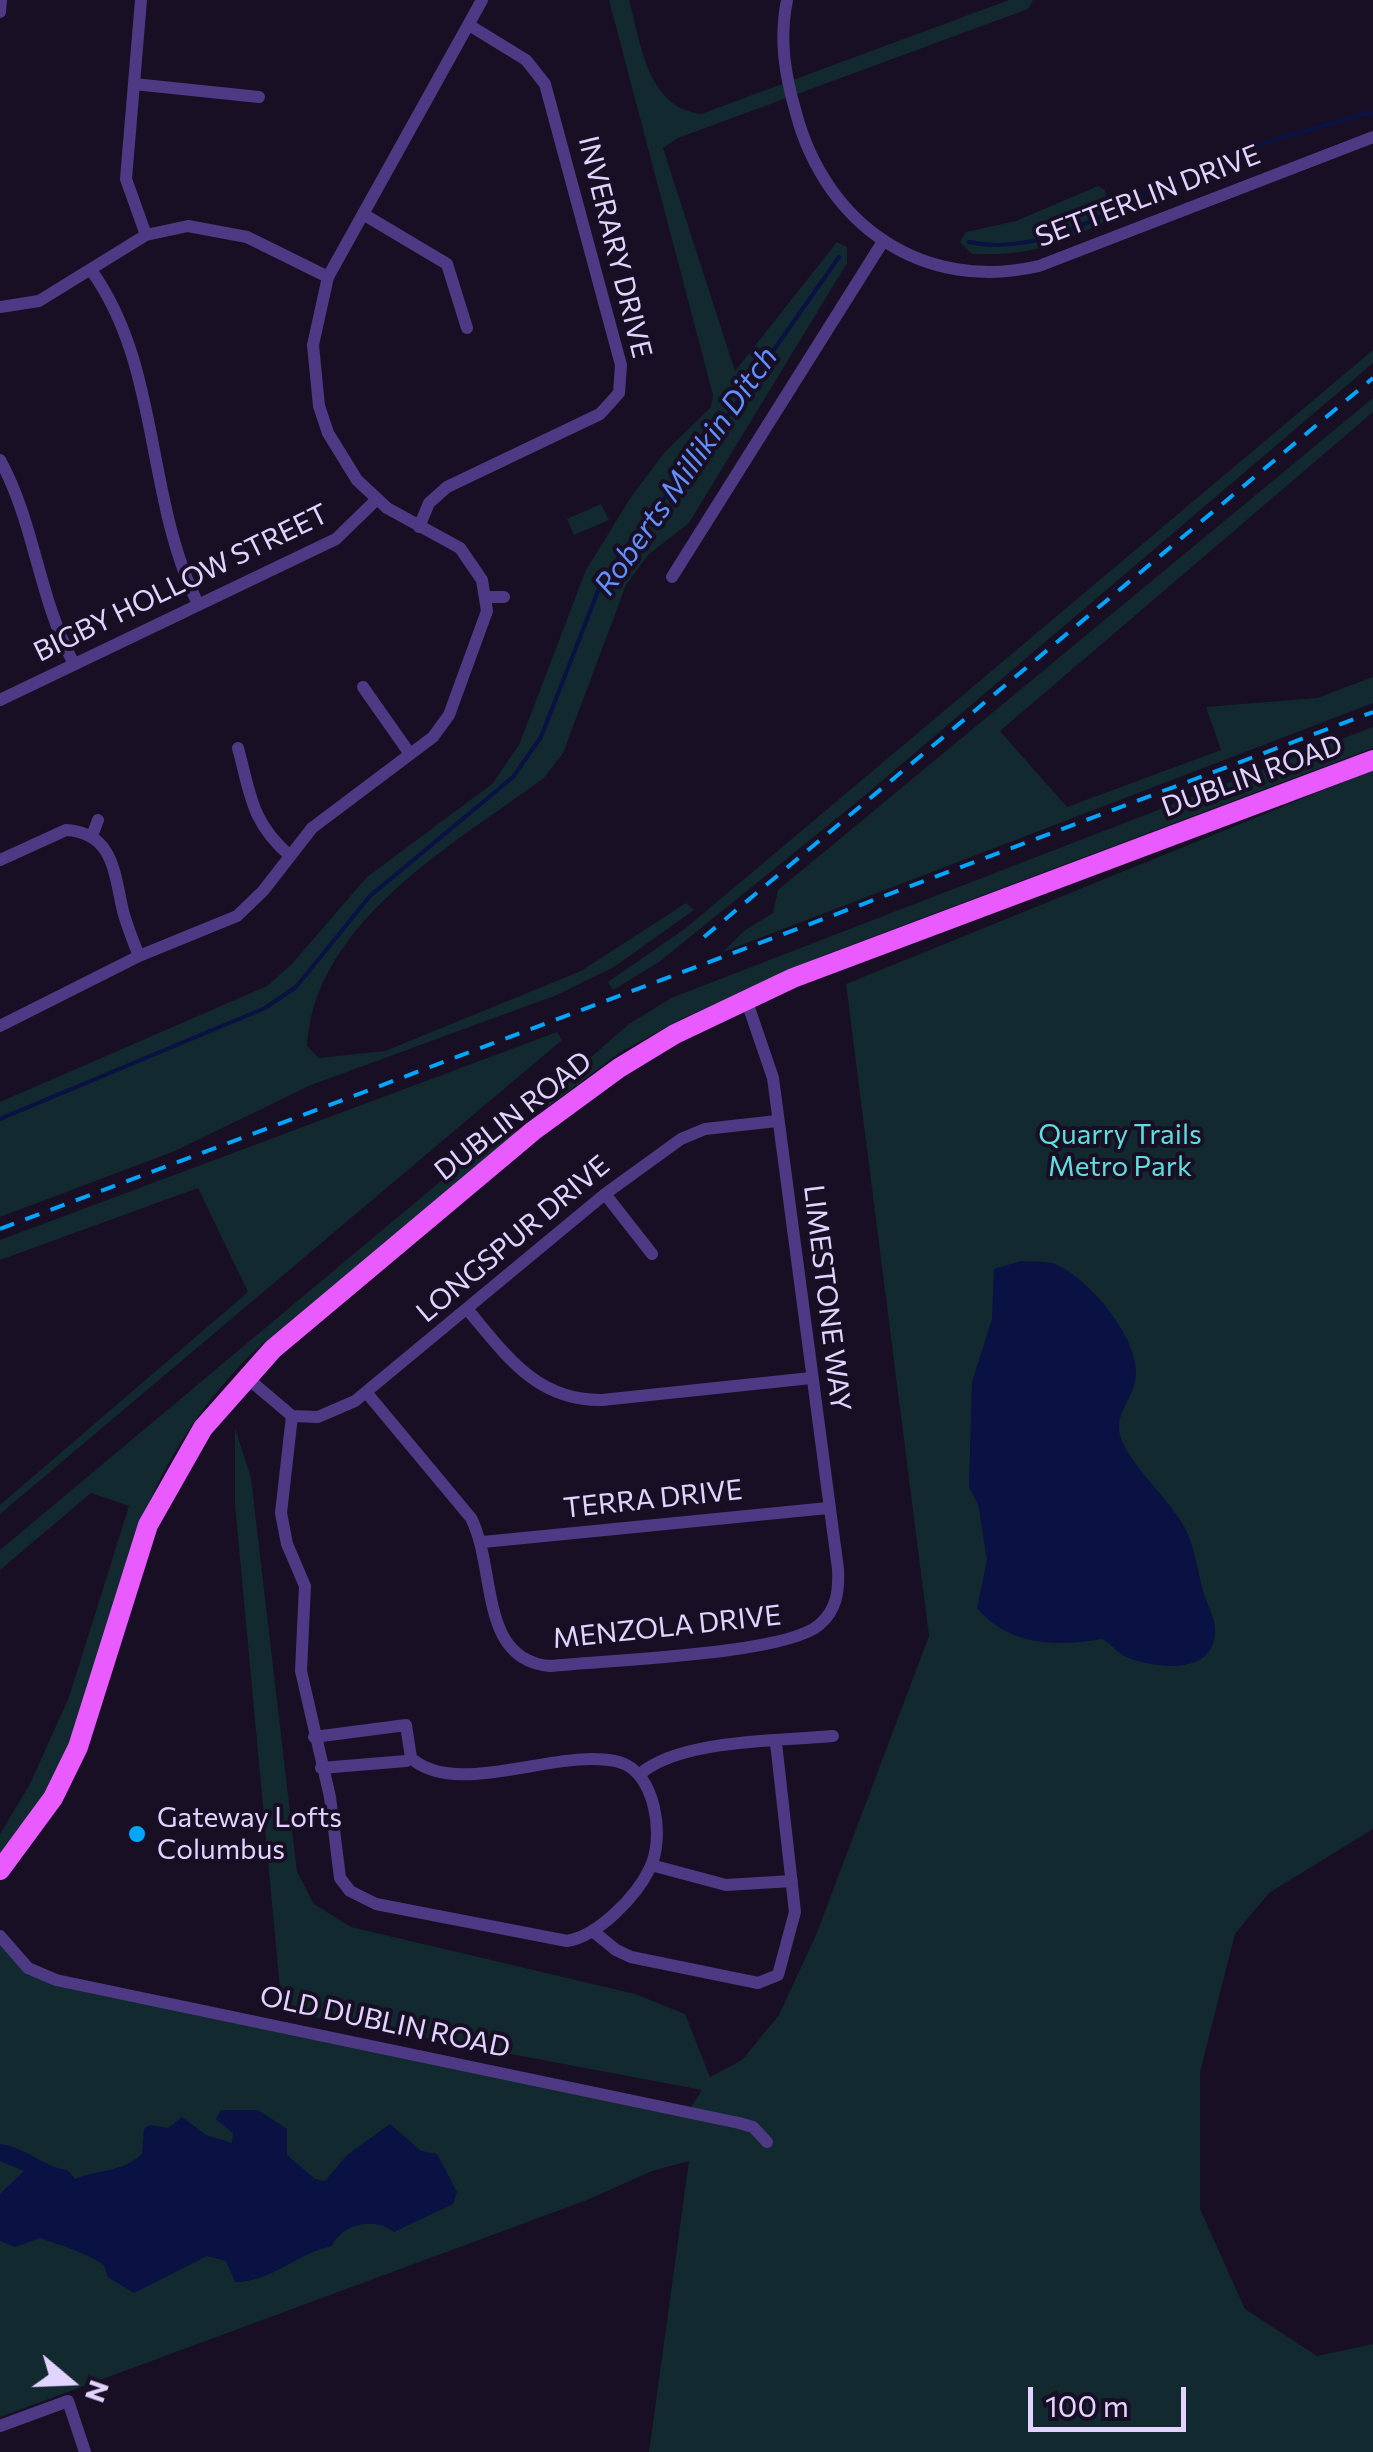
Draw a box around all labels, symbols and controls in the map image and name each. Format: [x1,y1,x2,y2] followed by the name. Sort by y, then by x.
[571,133,659,361] street label: INVERARY DRIVE
[1031,138,1265,254] street label: SETTERLIN DRIVE
[587,340,785,602] water label: Roberts Millikin Ditch
[28,497,334,669] street label: BIGBY HOLLOW STREET
[1157,728,1347,824] street label: DUBLIN ROAD
[428,1044,598,1188] street label: DUBLIN ROAD
[1038,1118,1202,1184] park label: Quarry Trails Metro Park
[410,1148,616,1330] street label: LONGSPUR DRIVE
[796,1183,858,1413] street label: LIMESTONE WAY
[562,1473,744,1525] street label: TERRA DRIVE
[551,1598,783,1656] street label: MENZOLA DRIVE
[157,1801,342,1867] place label: Gateway Lofts Columbus
[126,1823,148,1845] marker: Gateway Lofts Columbus
[257,1979,513,2065] street label: OLD DUBLIN ROAD
[20,2332,120,2432] north arrow
[1033,2367,1190,2429] scale bar
[79,2376,118,2407] text: N
[1045,2386,1129,2423] text: 100 m

